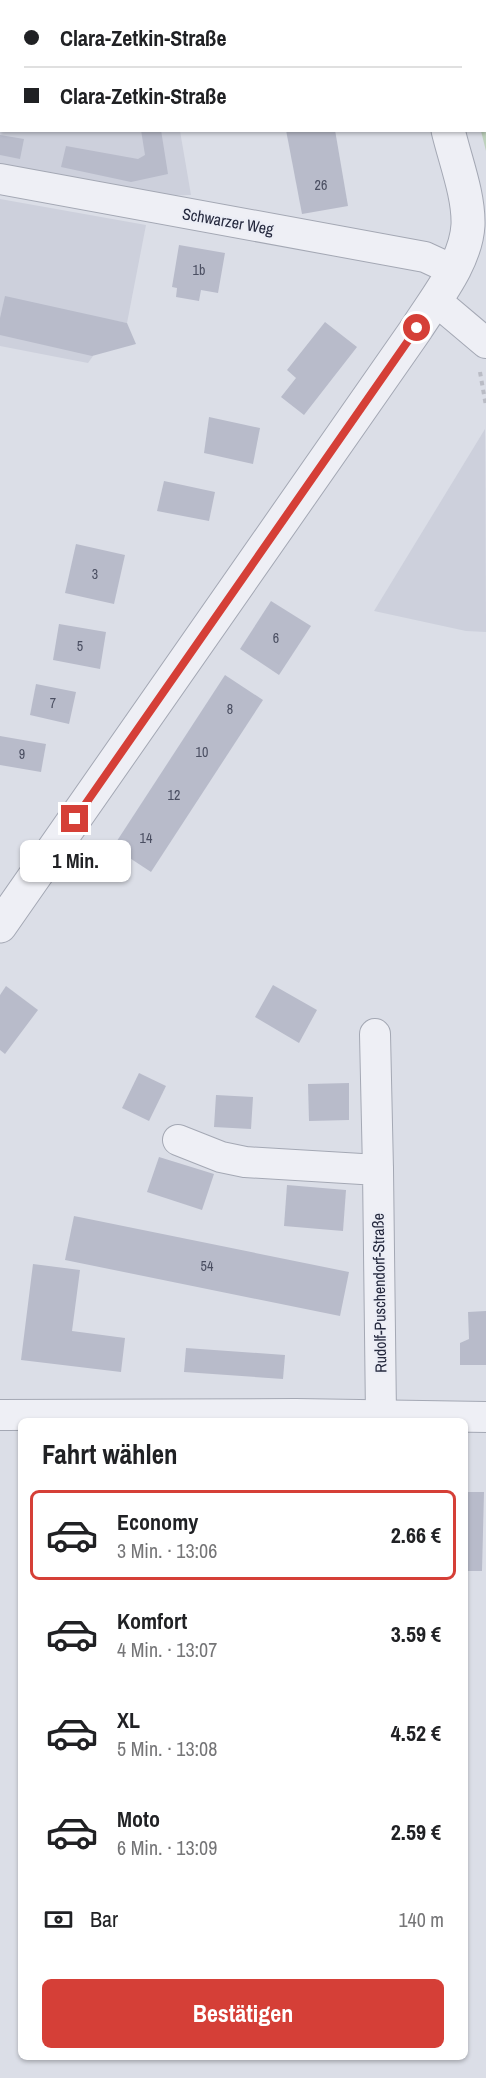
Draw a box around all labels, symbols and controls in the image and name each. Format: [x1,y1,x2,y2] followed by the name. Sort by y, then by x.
[60,23,226,53] text: Clara-Zetkin-Straße
[60,81,226,111] text: Clara-Zetkin-Straße
[315,176,327,194] house number: 26
[181,202,276,240] street label: Schwarzer Weg
[193,261,205,279] house number: 1b
[403,314,430,341] route start
[92,565,98,583] house number: 3
[273,629,279,647] house number: 6
[77,637,83,655] house number: 5
[50,694,56,712] house number: 7
[227,700,233,718] house number: 8
[196,743,208,761] house number: 10
[19,745,25,763] house number: 9
[168,786,180,804] house number: 12
[61,805,88,832] route end
[140,829,153,847] house number: 14
[20,840,130,882] callout: 1 Min.
[52,847,99,874] text: 1 Min.
[367,1213,391,1373] street label: Rudolf-Puschendorf-Straße
[201,1257,214,1275] house number: 54
[42,1436,178,1472] text: Fahrt wählen
[117,1507,198,1537] text: Economy
[45,1508,99,1562] icon: car
[391,1520,441,1550] text: 2.66 €
[117,1537,217,1564] text: 3 Min. · 13:06
[117,1606,187,1636] text: Komfort
[45,1607,99,1661] icon: car
[391,1619,441,1649] text: 3.59 €
[117,1636,217,1663] text: 4 Min. · 13:07
[117,1705,140,1735] text: XL
[45,1706,99,1760] icon: car
[391,1718,441,1748] text: 4.52 €
[117,1735,217,1762] text: 5 Min. · 13:08
[117,1804,160,1834] text: Moto
[45,1805,99,1859] icon: car
[391,1817,441,1847] text: 2.59 €
[117,1834,217,1861] text: 6 Min. · 13:09
[42,1903,75,1936] icon: cash
[90,1904,118,1934] text: Bar
[398,1906,444,1933] text: 140 m
[42,1979,444,2048] button: Bestätigen

